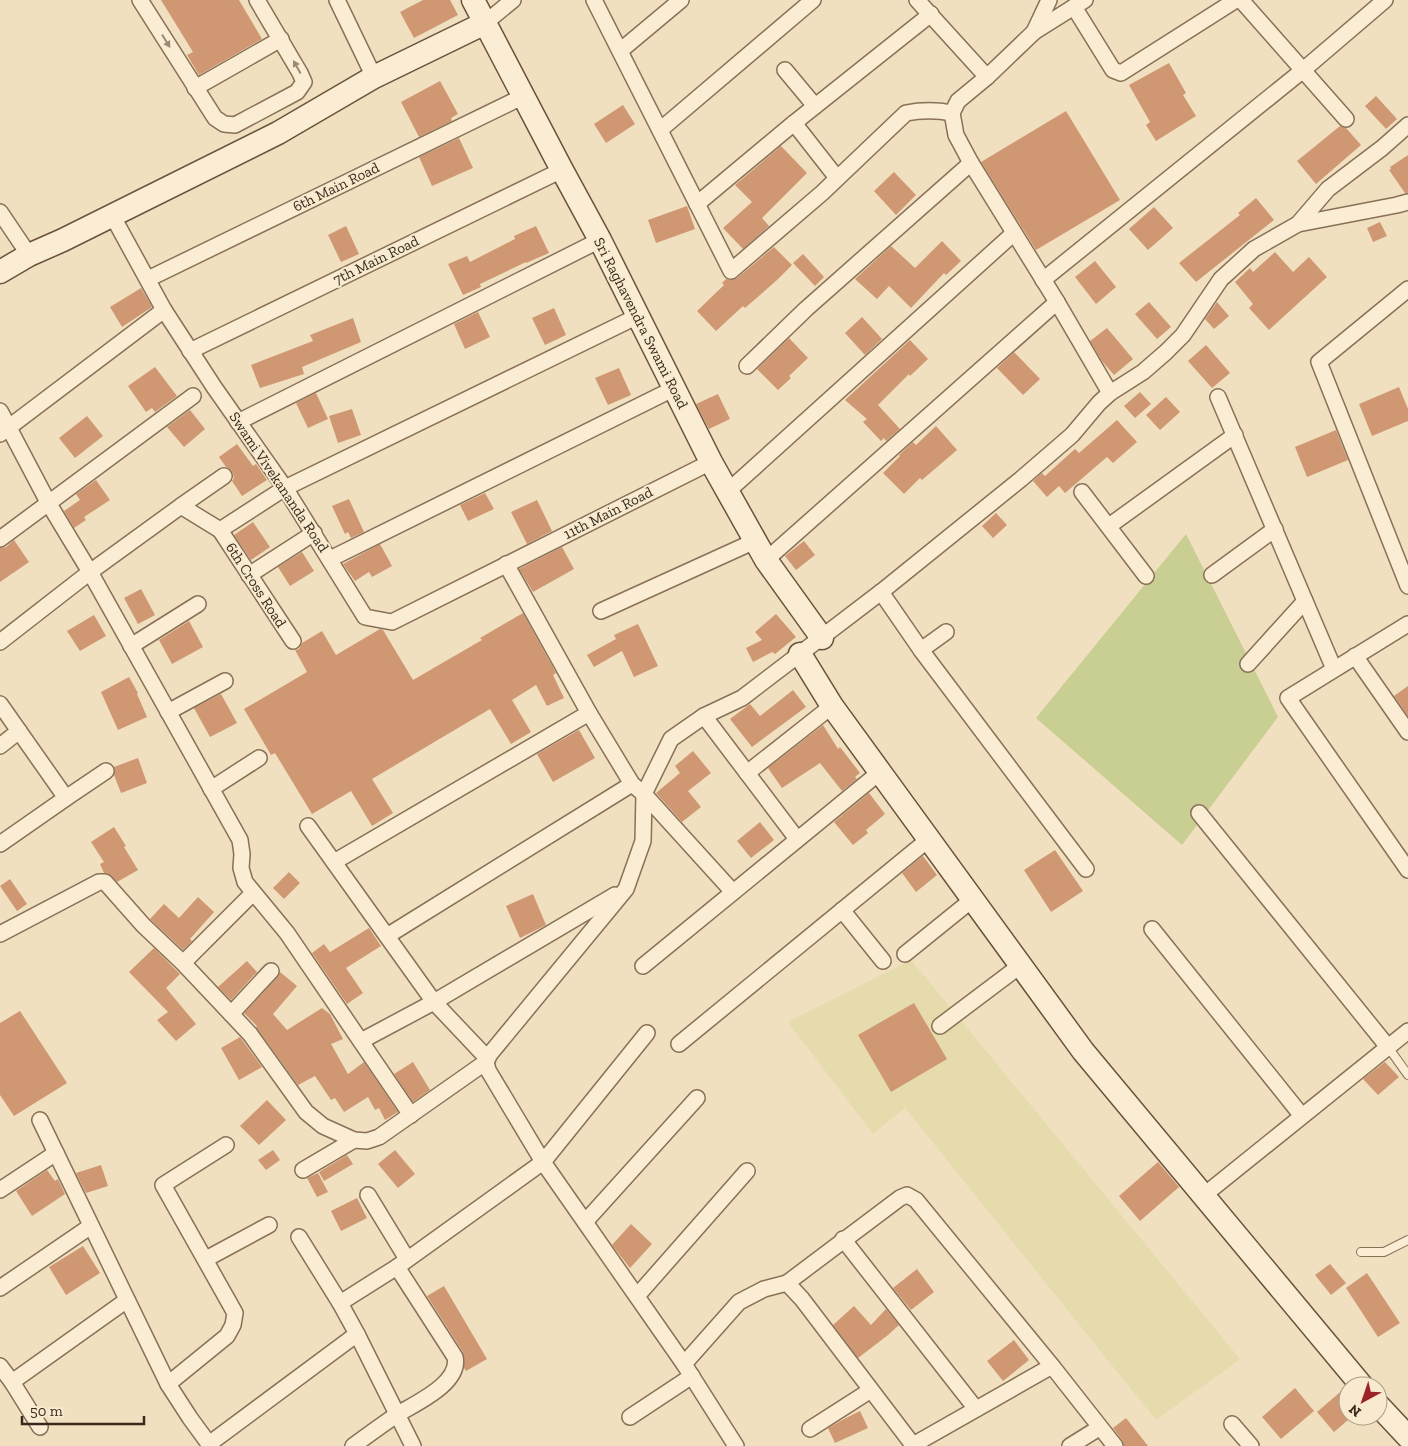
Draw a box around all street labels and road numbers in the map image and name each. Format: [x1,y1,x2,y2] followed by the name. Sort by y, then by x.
[290,158,383,216] street label: 6th Main Road
[330,231,422,288] street label: 7th Main Road
[590,234,692,412] street label: Sri Raghavendra Swami Road
[225,409,333,556] street label: Swami Vivekananda Road
[560,482,656,543] street label: 11th Main Road
[222,539,291,631] street label: 6th Cross Road

